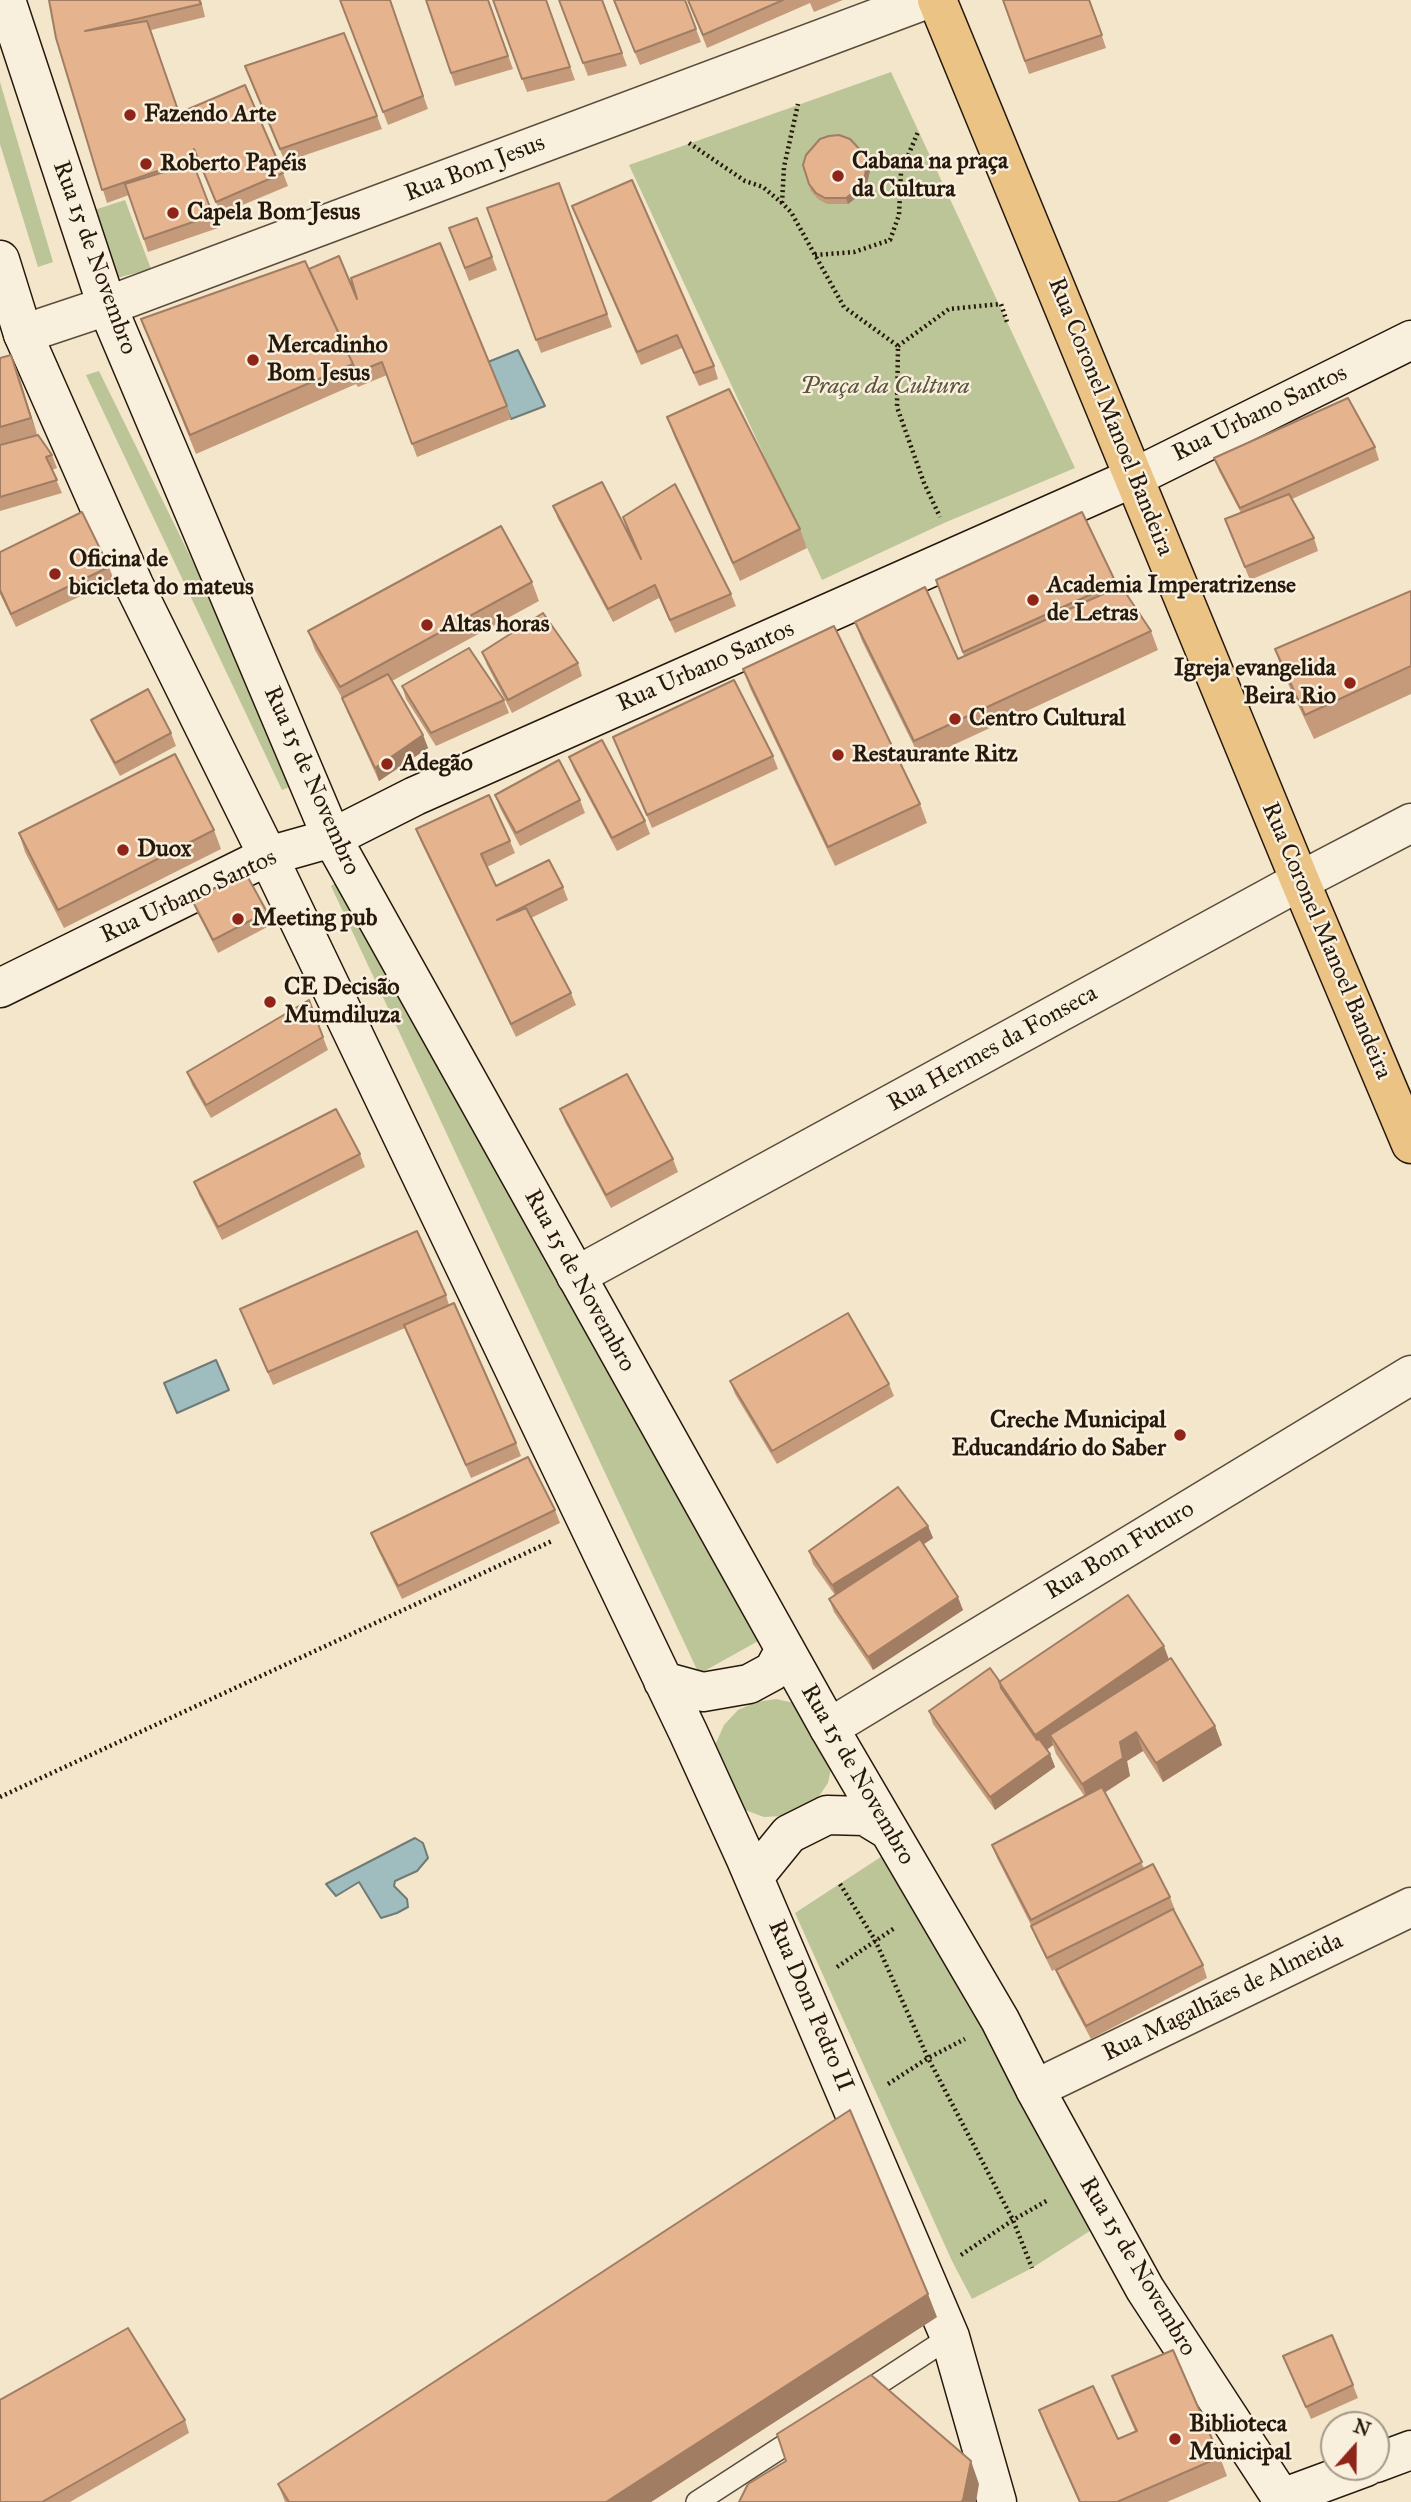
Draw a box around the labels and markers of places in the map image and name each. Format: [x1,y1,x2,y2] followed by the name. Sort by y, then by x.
[144,101,276,129] place label: Fazendo Arte
[122,107,138,123] marker: Fazendo Arte
[852,148,1008,204] place label: Cabana na praça da Cultura
[160,150,306,178] place label: Roberto Papéis
[138,156,154,172] marker: Roberto Papéis
[830,168,846,184] marker: Cabana na praça da Cultura
[187,199,360,227] place label: Capela Bom Jesus
[165,205,181,221] marker: Capela Bom Jesus
[267,332,388,388] place label: Mercadinho Bom Jesus
[245,352,261,368] marker: Mercadinho Bom Jesus
[69,546,254,602] place label: Oficina de bicicleta do mateus
[47,566,63,582] marker: Oficina de bicicleta do mateus
[1047,572,1296,628] place label: Academia Imperatrizense de Letras
[1025,592,1041,608] marker: Academia Imperatrizense de Letras
[441,611,549,639] place label: Altas horas
[419,617,435,633] marker: Altas horas
[1174,655,1336,711] place label: Igreja evangelida Beira Rio
[1342,675,1358,691] marker: Igreja evangelida Beira Rio
[969,705,1126,733] place label: Centro Cultural
[947,711,963,727] marker: Centro Cultural
[852,741,1018,769] place label: Restaurante Ritz
[830,747,846,763] marker: Restaurante Ritz
[401,750,473,778] place label: Adegão
[379,756,395,772] marker: Adegão
[137,836,191,864] place label: Duox
[115,842,131,858] marker: Duox
[252,905,377,933] place label: Meeting pub
[230,911,246,927] marker: Meeting pub
[284,974,400,1030] place label: CE Decisão Mumdiluza
[262,994,278,1010] marker: CE Decisão Mumdiluza
[952,1407,1166,1463] place label: Creche Municipal Educandário do Saber
[1172,1427,1188,1443] marker: Creche Municipal Educandário do Saber
[1189,2411,1291,2467] place label: Biblioteca Municipal
[1167,2431,1183,2447] marker: Biblioteca Municipal

